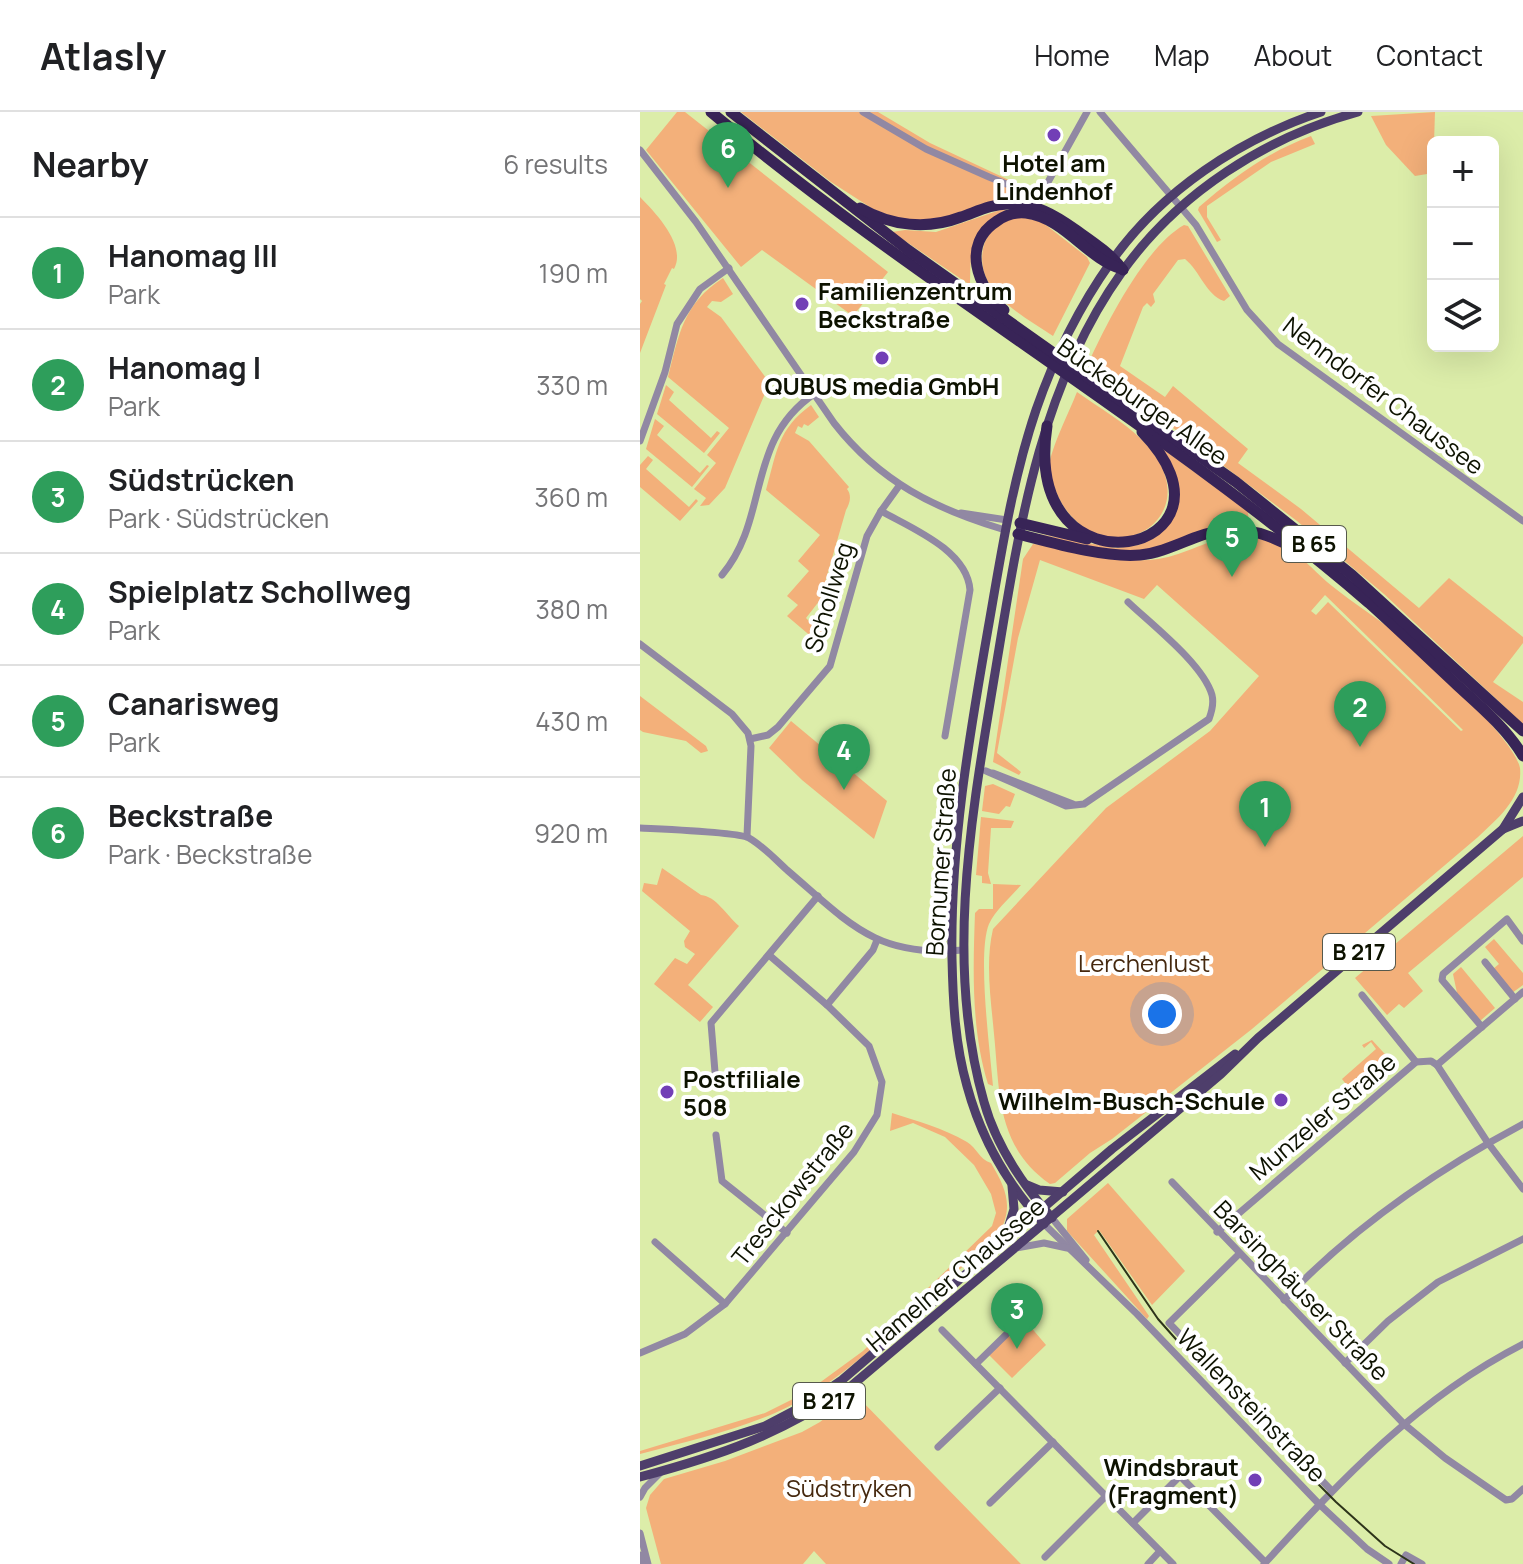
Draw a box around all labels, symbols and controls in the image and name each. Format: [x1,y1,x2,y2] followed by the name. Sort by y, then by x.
[40,29,166,81] text: Atlasly
[1034,36,1110,74] text: Home
[1154,36,1210,74] text: Map
[1254,36,1332,74] text: About
[1376,36,1483,74] text: Contact
[702,122,754,188] pin: 6
[1045,126,1063,144] marker: Hotel am Lindenhof
[1427,136,1499,352] map controls
[1427,136,1499,208] button: +
[32,141,148,187] text: Nearby
[503,146,608,182] text: 6 results
[995,146,1113,207] place label: Hotel am Lindenhof
[1427,208,1499,280] button: −
[108,235,278,276] text: Hanomag III
[52,255,64,291] text: 1
[539,255,608,291] text: 190 m
[818,274,1012,335] place label: Familienzentrum Beckstraße
[108,276,160,312] text: Park
[1427,280,1499,352] button: layers
[793,295,811,313] marker: Familienzentrum Beckstraße
[1277,309,1491,481] street label: Nenndorfer Chaussee
[1051,330,1235,472] street label: Bückeburger Allee
[108,347,261,388] text: Hanomag I
[873,349,891,367] marker: QUBUS media GmbH
[50,367,66,403] text: 2
[536,367,608,403] text: 330 m
[765,369,999,402] place label: QUBUS media GmbH
[108,388,160,424] text: Park
[108,459,294,500] text: Südstrücken
[50,479,66,515] text: 3
[534,479,608,515] text: 360 m
[108,500,329,536] text: Park · Südstrücken
[1206,511,1258,577] pin: 5
[1282,526,1346,562] road number: B 65
[796,538,860,656] street label: Schollweg
[108,571,411,612] text: Spielplatz Schollweg
[50,591,66,627] text: 4
[535,591,608,627] text: 380 m
[108,612,160,648] text: Park
[1334,681,1386,747] pin: 2
[108,683,280,724] text: Canarisweg
[50,703,66,739] text: 5
[535,703,608,739] text: 430 m
[108,724,160,760] text: Park
[818,724,870,790] pin: 4
[917,767,963,957] street label: Bornumer Straße
[1239,781,1291,847] pin: 1
[108,795,273,836] text: Beckstraße
[50,815,66,851] text: 6
[534,815,608,851] text: 920 m
[108,836,312,872] text: Park · Beckstraße
[1323,934,1395,970] road number: B 217
[1078,946,1210,979] park label: Lerchenlust
[1142,994,1182,1034] your location
[1242,1045,1402,1187] street label: Munzeler Straße
[683,1062,801,1123] place label: Postfiliale 508
[658,1083,676,1101] marker: Postfiliale 508
[998,1084,1265,1117] place label: Wilhelm-Busch-Schule
[1272,1091,1290,1109] marker: Wilhelm-Busch-Schule
[724,1114,860,1272] street label: Tresckowstraße
[859,1189,1051,1359] street label: Hamelner Chaussee
[1207,1193,1397,1387] street label: Barsinghäuser Straße
[991,1283,1043,1349] pin: 3
[1170,1321,1334,1489] street label: Wallensteinstraße
[793,1383,865,1419] road number: B 217
[1103,1450,1239,1511] place label: Windsbraut (Fragment)
[786,1471,912,1504] park label: Südstryken
[1246,1471,1264,1489] marker: Windsbraut (Fragment)

